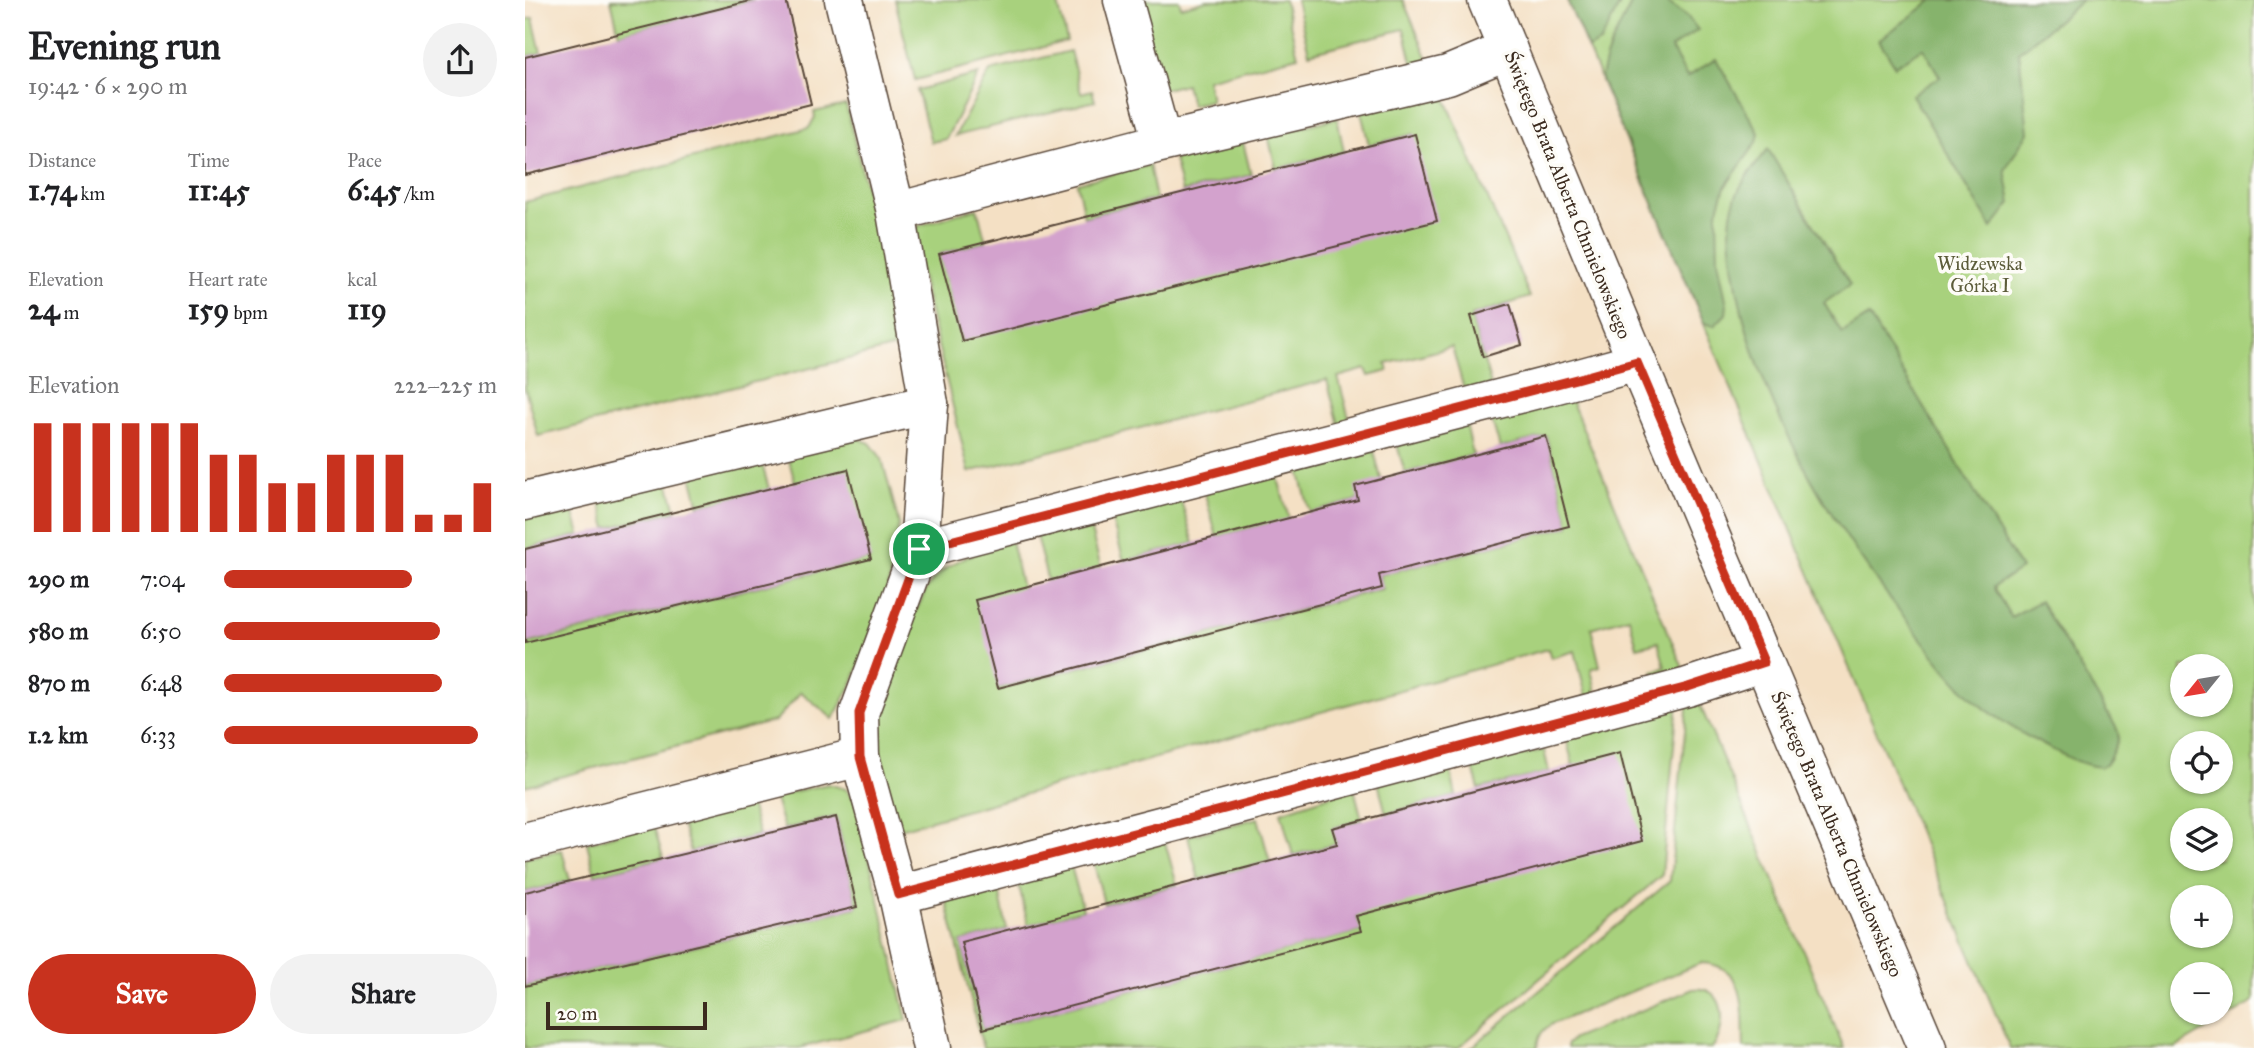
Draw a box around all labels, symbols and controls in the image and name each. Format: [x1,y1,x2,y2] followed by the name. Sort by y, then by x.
[28,23,221,69] text: Evening run
[423,23,497,97] button: share
[1499,47,1637,343] street label: Świętego Brata Alberta Chmielowskiego
[28,72,188,100] text: 19:42 · 6 × 290 m
[28,149,96,172] text: Distance
[188,149,230,172] text: Time
[347,149,382,172] text: Pace
[28,172,76,208] text: 1.74
[188,172,250,208] text: 11:45
[347,172,401,208] text: 6:45
[76,182,105,205] text: km
[401,182,435,205] text: /km
[1937,252,2024,297] park label: Widzewska Górka I
[28,268,103,291] text: Elevation
[188,268,268,291] text: Heart rate
[347,268,377,291] text: kcal
[28,291,60,327] text: 24
[188,291,229,327] text: 159
[347,291,387,327] text: 119
[60,301,80,324] text: m
[229,301,268,324] text: bpm
[28,371,119,399] text: Elevation
[394,371,497,399] text: 222–225 m
[889,519,949,579] pin
[900,530,938,568] icon: arrive
[28,565,89,593] text: 290 m
[140,565,184,593] text: 7:04
[28,617,89,645] text: 580 m
[140,617,182,645] text: 6:50
[2170,654,2233,718] north arrow
[2170,654,2233,1025] map controls
[28,669,90,697] text: 870 m
[140,669,183,697] text: 6:48
[1765,687,1909,981] street label: Świętego Brata Alberta Chmielowskiego
[28,721,88,749] text: 1.2 km
[140,721,176,749] text: 6:33
[2170,731,2233,794] button: locate
[2170,808,2233,871] button: layers
[2170,885,2233,948] button: +
[28,954,256,1034] button: Save
[270,954,497,1034] button: Share
[2170,962,2233,1025] button: −
[546,999,707,1031] scale bar
[557,1002,598,1025] text: 20 m

